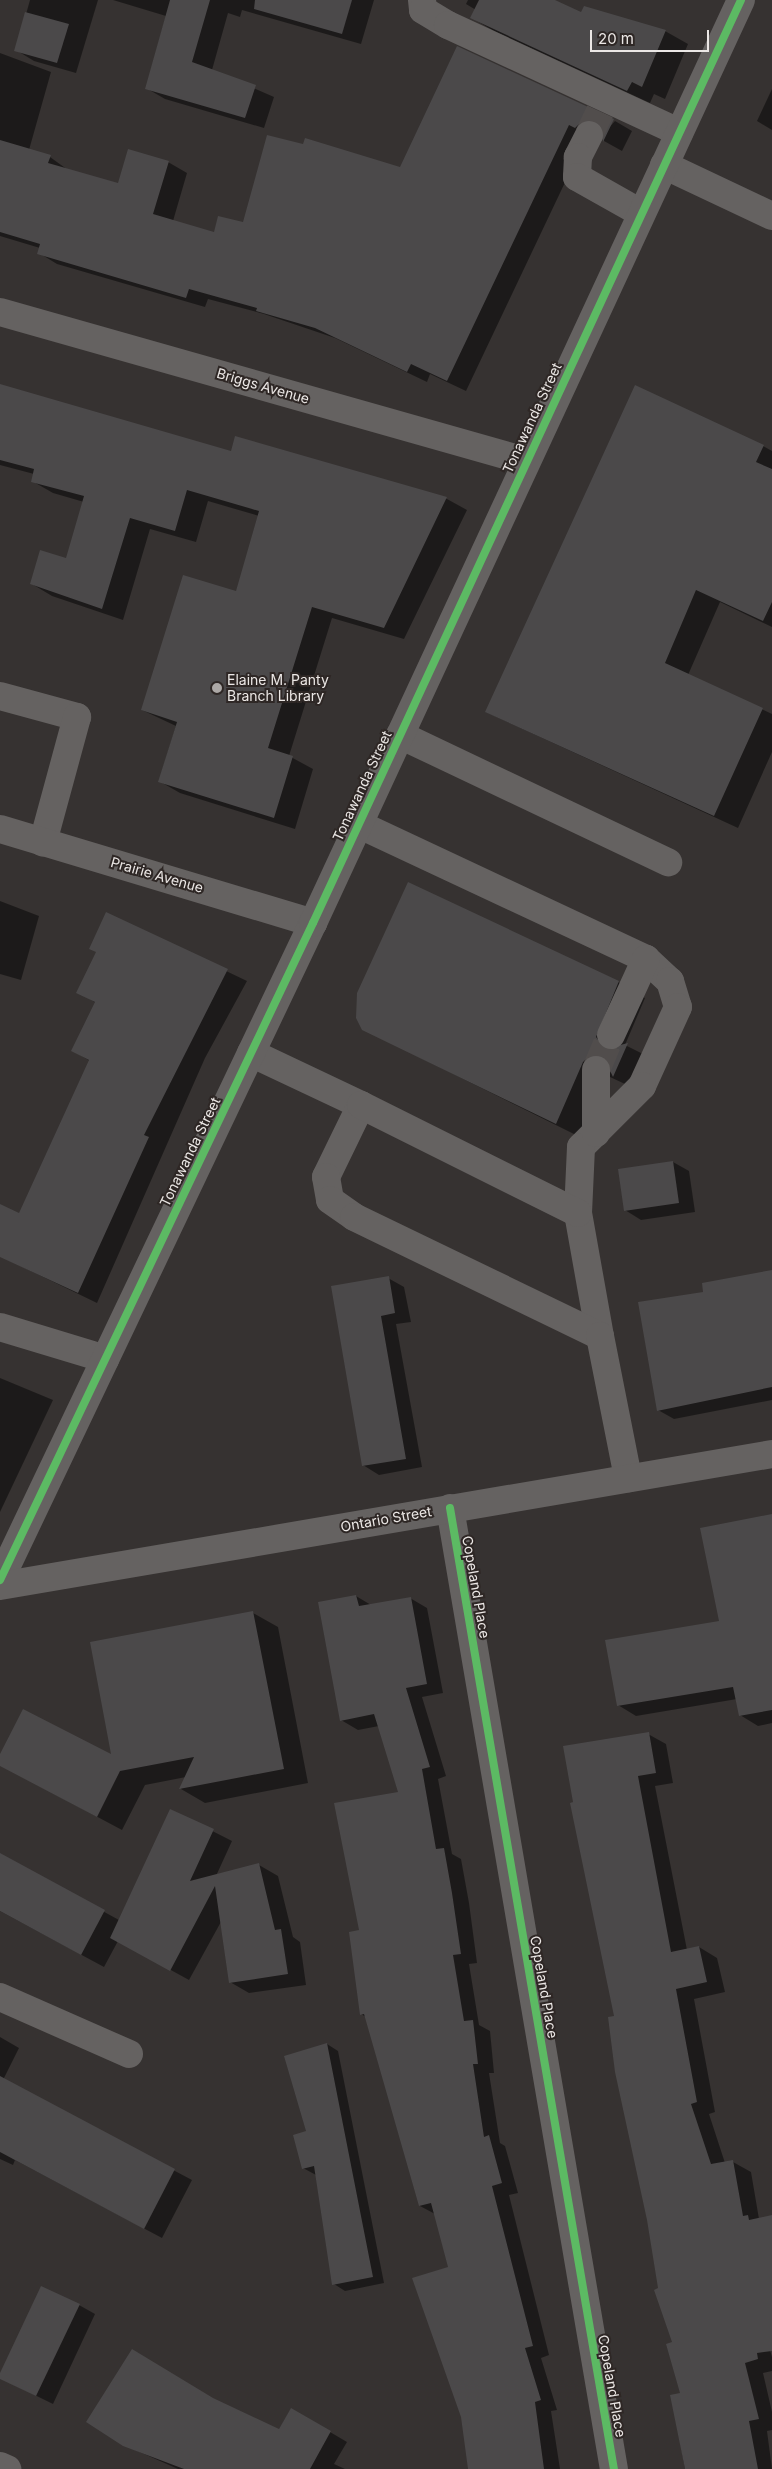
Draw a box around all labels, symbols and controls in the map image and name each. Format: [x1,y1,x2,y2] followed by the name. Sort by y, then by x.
[592,20,711,52] scale bar
[598,29,634,48] text: 20 m
[499,360,565,476] street label: Tonawanda Street
[215,365,311,407] street label: Briggs Avenue
[227,672,329,704] place label: Elaine M. Panty Branch Library
[211,682,223,694] marker: Elaine M. Panty Branch Library
[329,728,395,844] street label: Tonawanda Street
[109,854,205,896] street label: Prairie Avenue
[156,1094,224,1210] street label: Tonawanda Street
[339,1503,433,1535] street label: Ontario Street
[459,1534,493,1640] street label: Copeland Place
[527,1934,561,2040] street label: Copeland Place
[595,2333,629,2439] street label: Copeland Place

